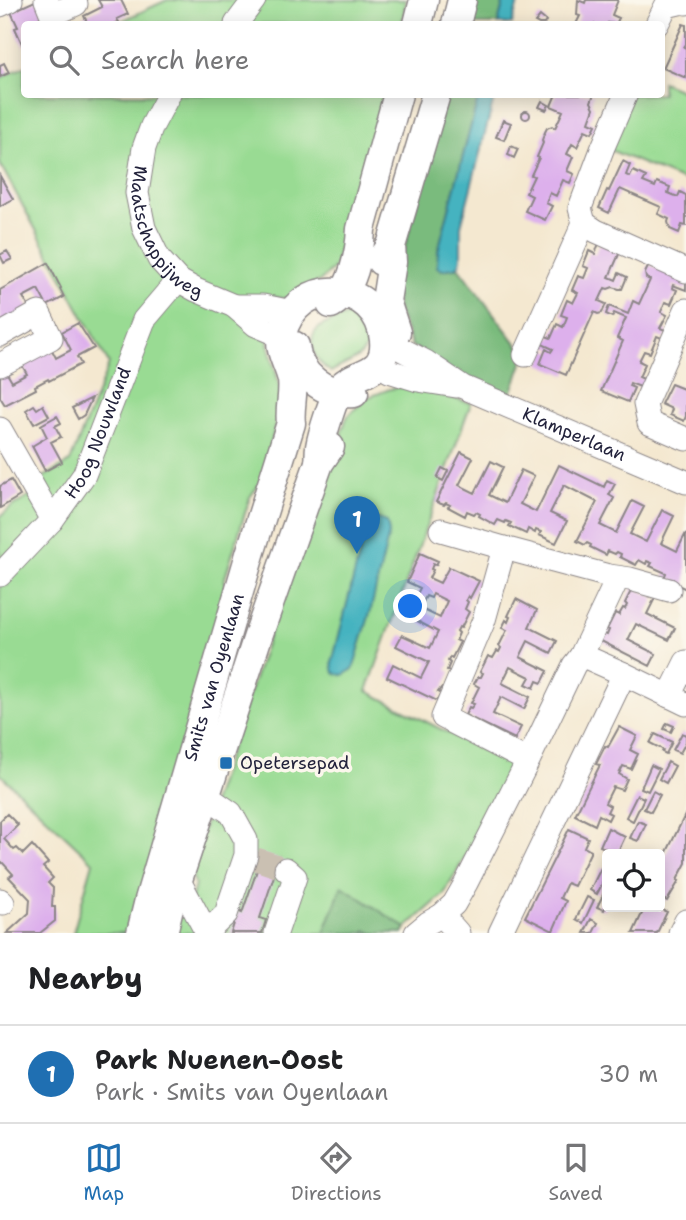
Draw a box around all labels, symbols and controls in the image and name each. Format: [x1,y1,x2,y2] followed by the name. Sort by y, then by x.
[21,21,665,98] search box
[45,41,83,79] icon: search
[101,42,250,77] text: Search here
[125,164,206,304] street label: Maatschappijweg
[59,364,137,504] street label: Hoog Nouwland
[519,402,629,467] street label: Klamperlaan
[334,496,380,554] pin: 1
[393,589,427,623] your location
[178,591,250,764] street label: Smits van Oyenlaan
[240,751,349,775] place label: Opetersepad
[218,755,234,771] marker: Opetersepad
[602,849,665,912] map controls
[602,849,665,912] button: locate
[28,958,143,999] text: Nearby
[95,1042,343,1077] text: Park Nuenen-Oost
[46,1059,56,1089] text: 1
[599,1059,658,1089] text: 30 m
[95,1077,388,1107] text: Park · Smits van Oyenlaan
[83,1139,124,1206] tab: Map
[291,1139,382,1206] tab: Directions
[549,1139,603,1206] tab: Saved

